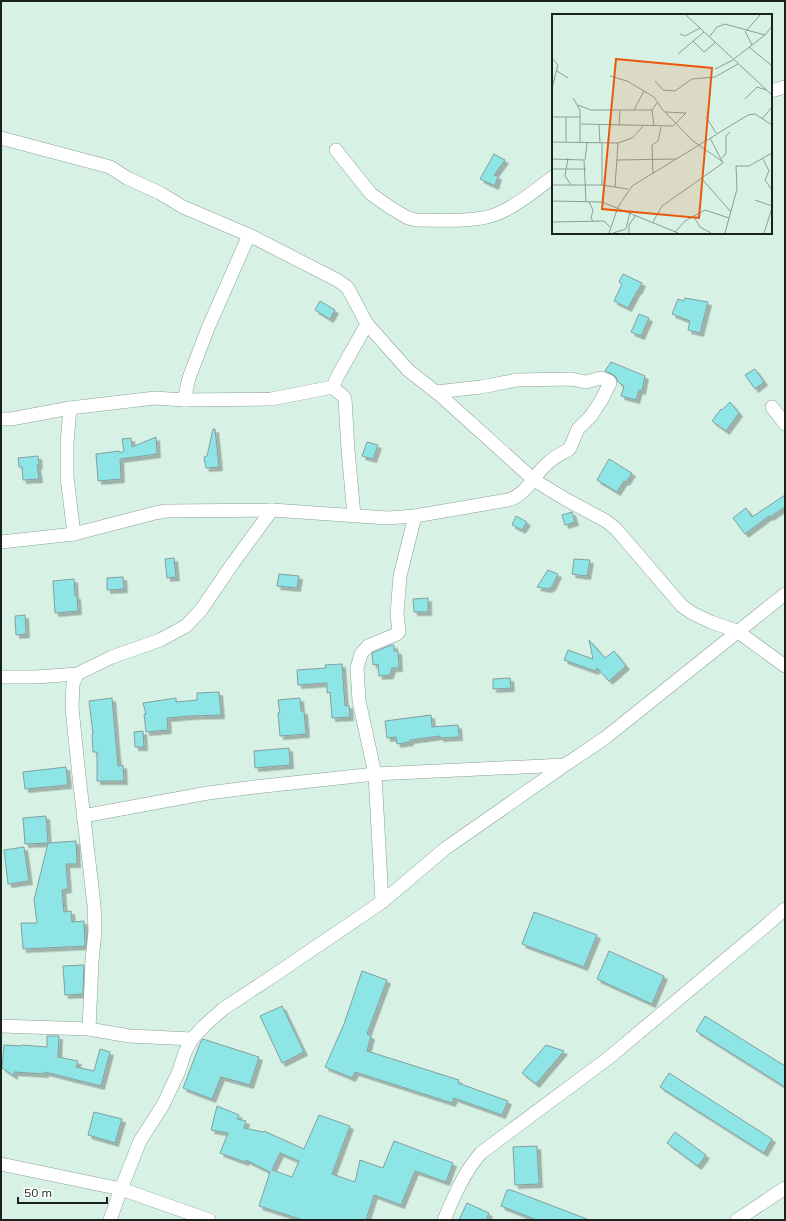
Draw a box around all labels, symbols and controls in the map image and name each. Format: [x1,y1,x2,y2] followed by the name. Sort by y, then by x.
[552,14,772,234] inset map
[18,1179,107,1205] scale bar
[24,1185,52,1200] text: 50 m

